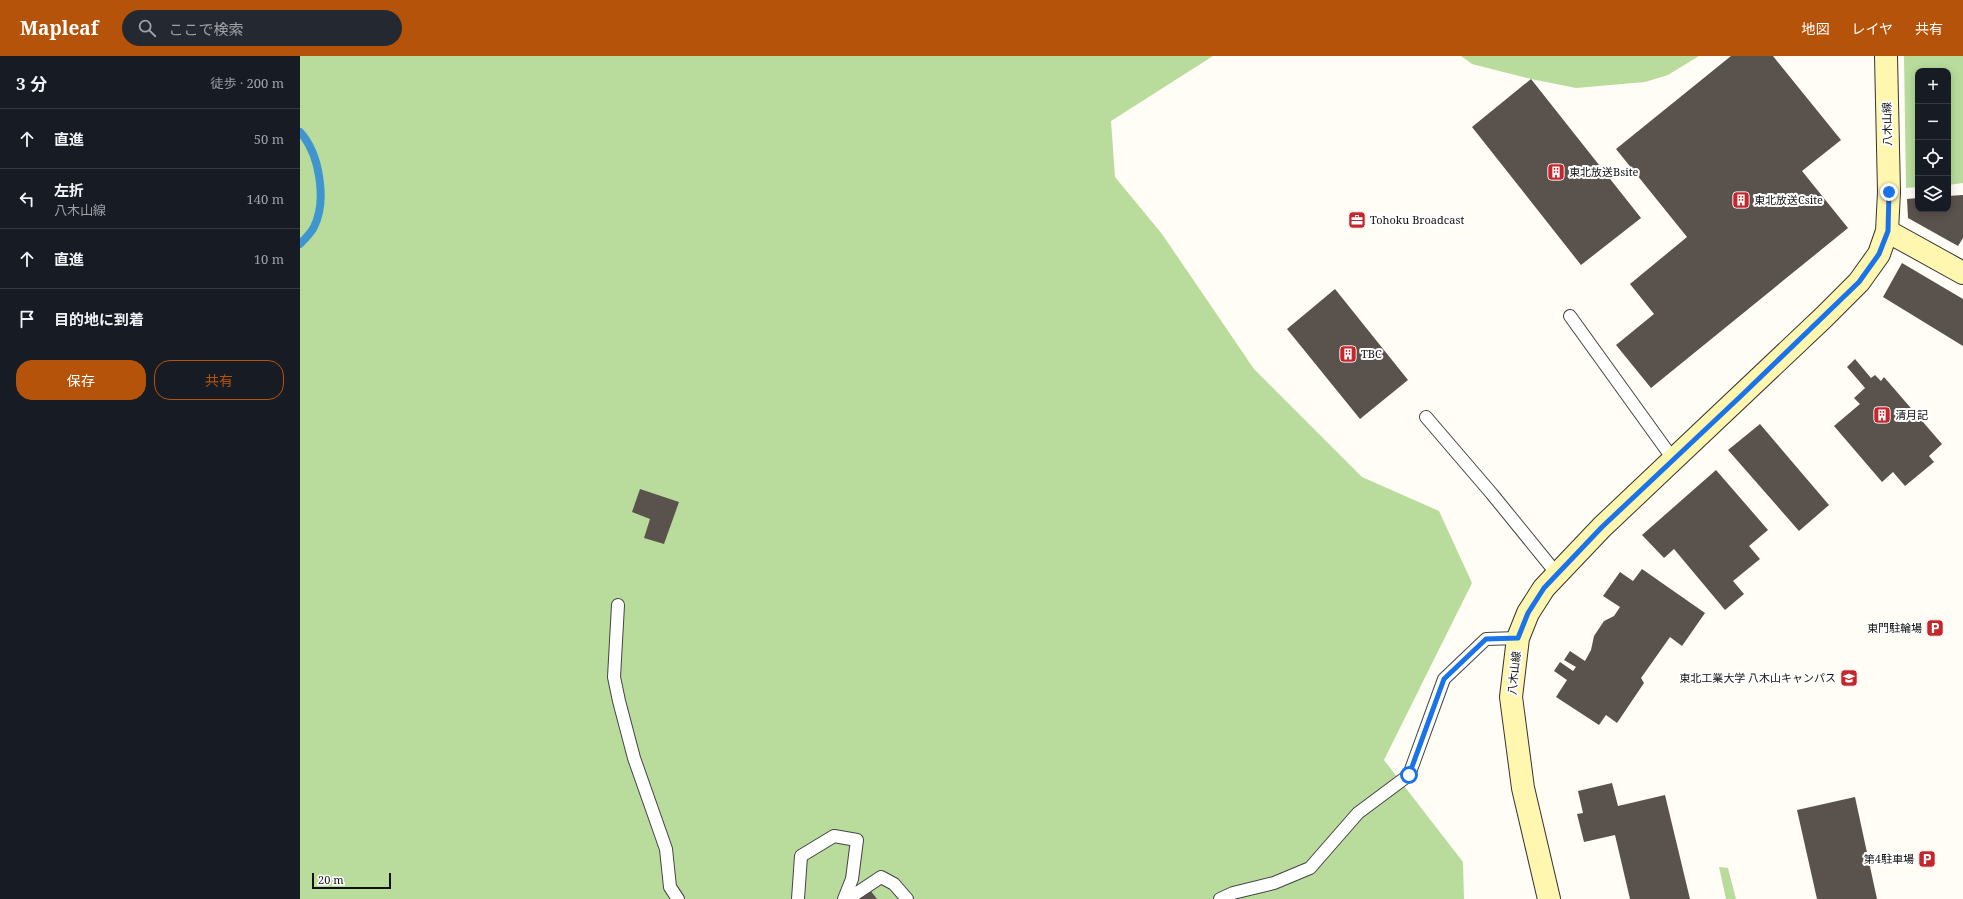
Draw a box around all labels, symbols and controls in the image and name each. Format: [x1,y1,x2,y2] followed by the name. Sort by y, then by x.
[122,10,402,46] search box
[20,15,98,41] text: Mapleaf
[136,17,158,39] icon: search
[168,19,243,39] text: ここで検索
[1801,19,1829,38] text: 地図
[1851,19,1893,38] text: レイヤ
[1915,19,1943,38] text: 共有
[1915,68,1951,212] map controls
[1915,68,1951,104] button: +
[16,72,47,95] text: 3 分
[211,74,284,92] text: 徒歩 · 200 m
[1879,102,1894,146] street label: 八木山線
[1915,104,1951,140] button: −
[16,128,38,150] icon: ahead
[54,129,84,149] text: 直進
[254,130,284,148] text: 50 m
[1915,140,1951,176] button: locate
[1546,162,1566,182] building icon: 東北放送Bsite
[1569,164,1639,179] place label: 東北放送Bsite
[1915,176,1951,212] button: layers
[54,180,84,200] text: 左折
[1880,183,1898,201] route end
[16,188,38,210] icon: left
[247,190,284,208] text: 140 m
[1731,190,1751,210] building icon: 東北放送Csite
[1754,192,1823,207] place label: 東北放送Csite
[54,201,106,219] text: 八木山線
[1347,210,1367,230] office icon: Tohoku Broadcast
[1370,212,1464,227] place label: Tohoku Broadcast
[16,248,38,270] icon: ahead
[54,249,84,269] text: 直進
[254,250,284,268] text: 10 m
[16,308,38,330] icon: arrive
[54,309,144,329] text: 目的地に到着
[1338,344,1358,364] building icon: TBC
[1361,346,1382,361] place label: TBC
[16,360,146,400] button: 保存
[154,360,284,400] button: 共有
[1872,405,1892,425] building icon: 清月記
[1895,407,1928,422] place label: 清月記
[1925,618,1945,638] parking icon: 東門駐輪場
[1867,620,1922,635] place label: 東門駐輪場
[1504,650,1523,696] street label: 八木山線
[1839,668,1859,688] school or university icon: 東北工業大学 八木山キャンパス
[1679,670,1836,685] place label: 東北工業大学 八木山キャンパス
[1400,766,1418,784] route start
[1917,849,1937,869] parking icon: 第4駐車場
[1864,851,1914,866] place label: 第4駐車場
[312,871,391,890] scale bar
[318,872,344,887] text: 20 m

